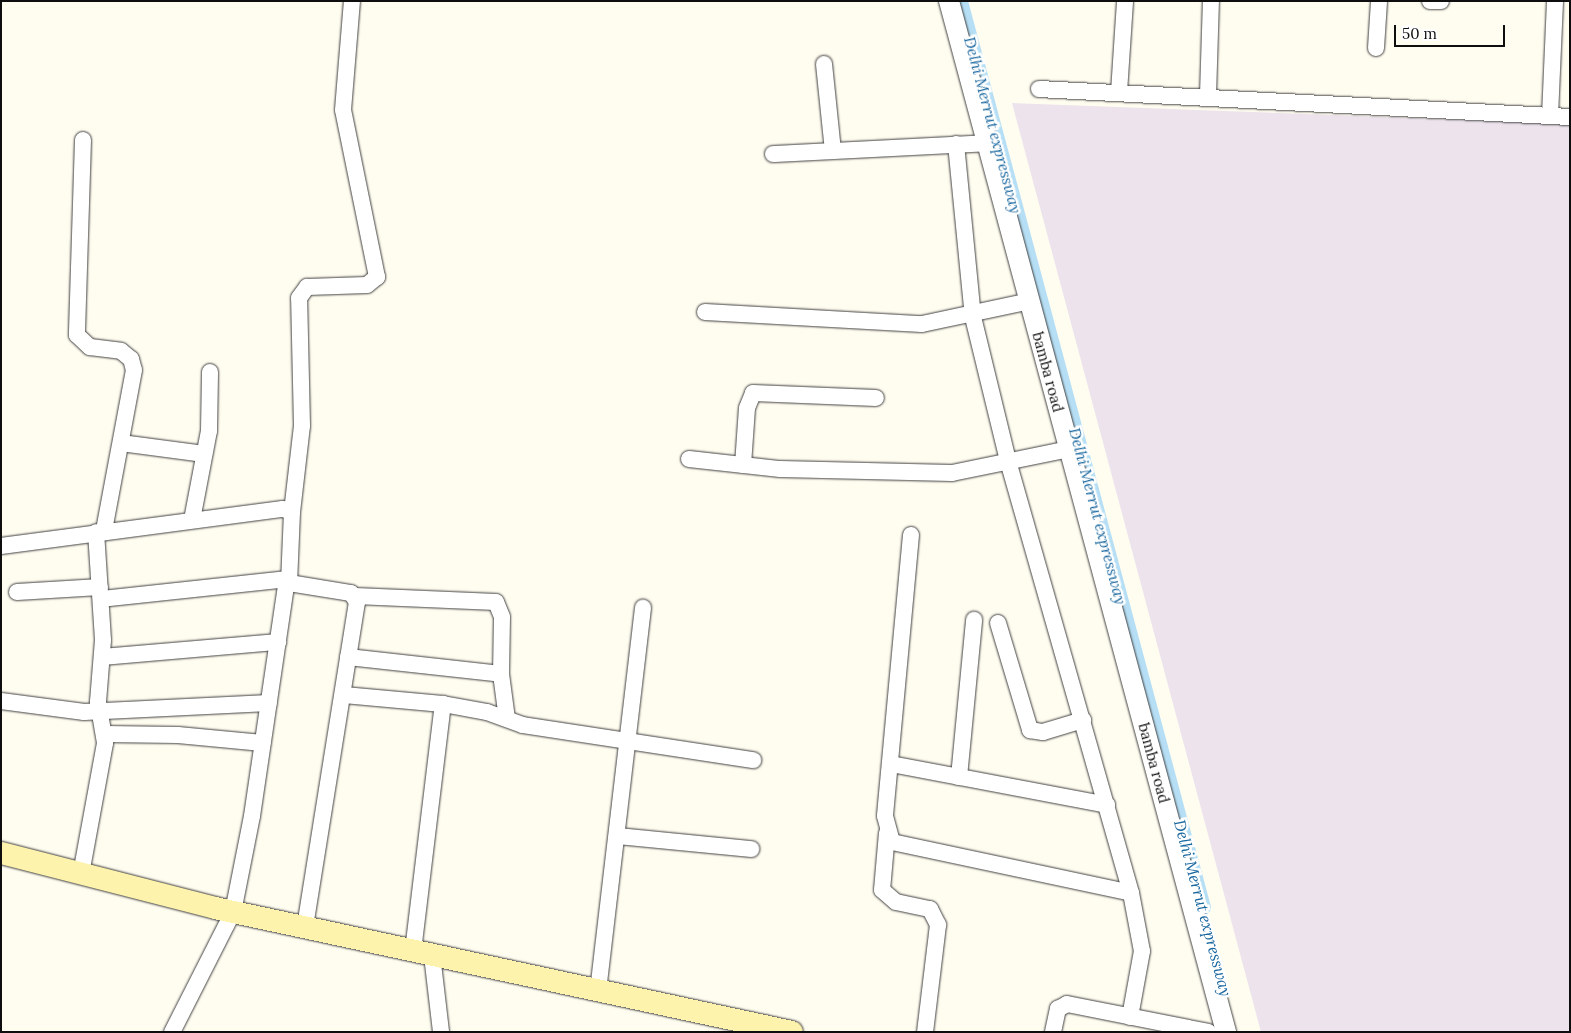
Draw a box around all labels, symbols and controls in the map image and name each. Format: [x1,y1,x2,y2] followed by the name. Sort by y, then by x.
[1396,15,1507,47] scale bar
[1402,24,1437,43] text: 50 m
[960,34,1026,216] water label: Delhi Merrut expressway
[1029,330,1067,414] street label: bamba road
[1065,425,1131,607] water label: Delhi Merrut expressway
[1135,721,1173,805] street label: bamba road
[1170,817,1236,999] water label: Delhi Merrut expressway

